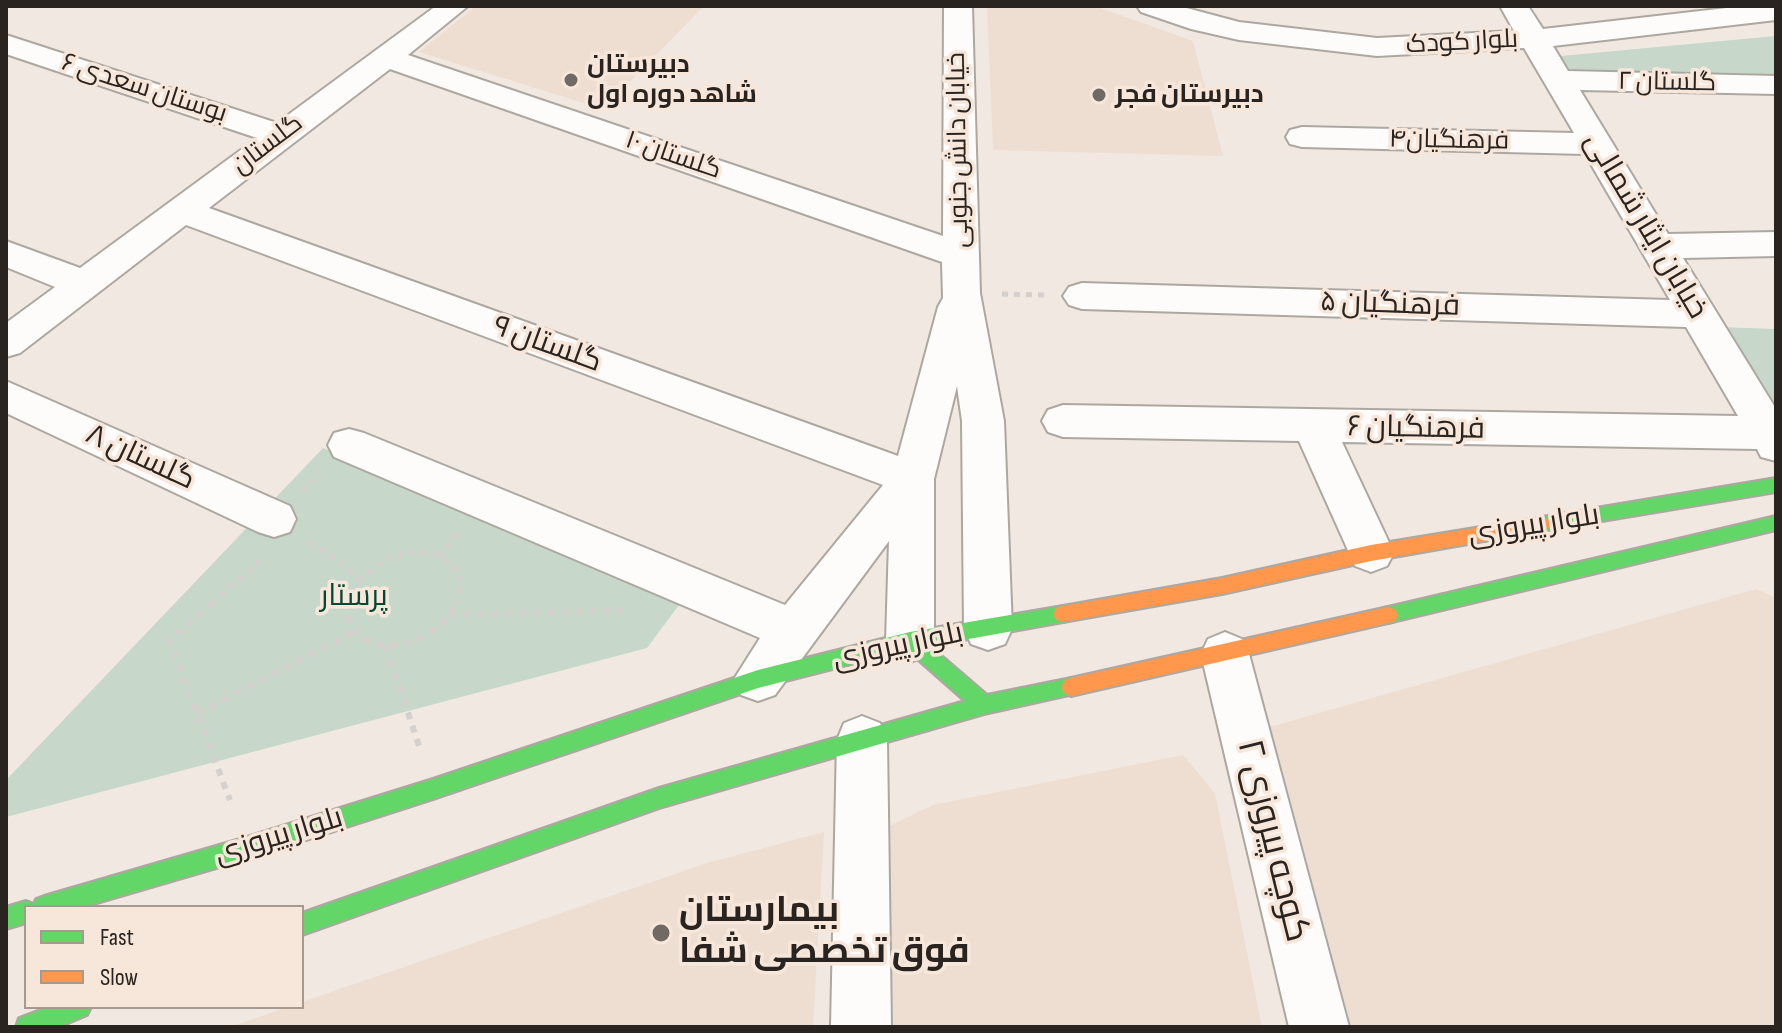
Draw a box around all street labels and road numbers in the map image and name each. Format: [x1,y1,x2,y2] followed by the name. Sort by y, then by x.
[1405,24,1519,62] street label: بلوار کودک
[57,48,231,130] street label: بوستان سعدی ۶
[942,52,976,248] street label: خیابان دانش جنوبی
[1618,67,1716,99] street label: گلستان ۲
[226,108,310,182] street label: گلستان
[1389,124,1509,158] street label: فرهنگیان۴
[621,125,725,187] street label: گلستان ۱۰
[1575,126,1715,326] street label: خیابان ایثار شمالی
[1319,285,1461,325] street label: فرهنگیان ۵
[488,309,606,381] street label: گلستان ۹
[1347,410,1485,448] street label: فرهنگیان ۶
[80,417,200,499] street label: گلستان ۸
[1466,498,1602,554] street label: بلوار پیروزی
[830,616,966,678] street label: بلوار پیروزی
[1226,735,1318,947] street label: کوچه پیروزی ۲
[211,800,347,874] street label: بلوار پیروزی

